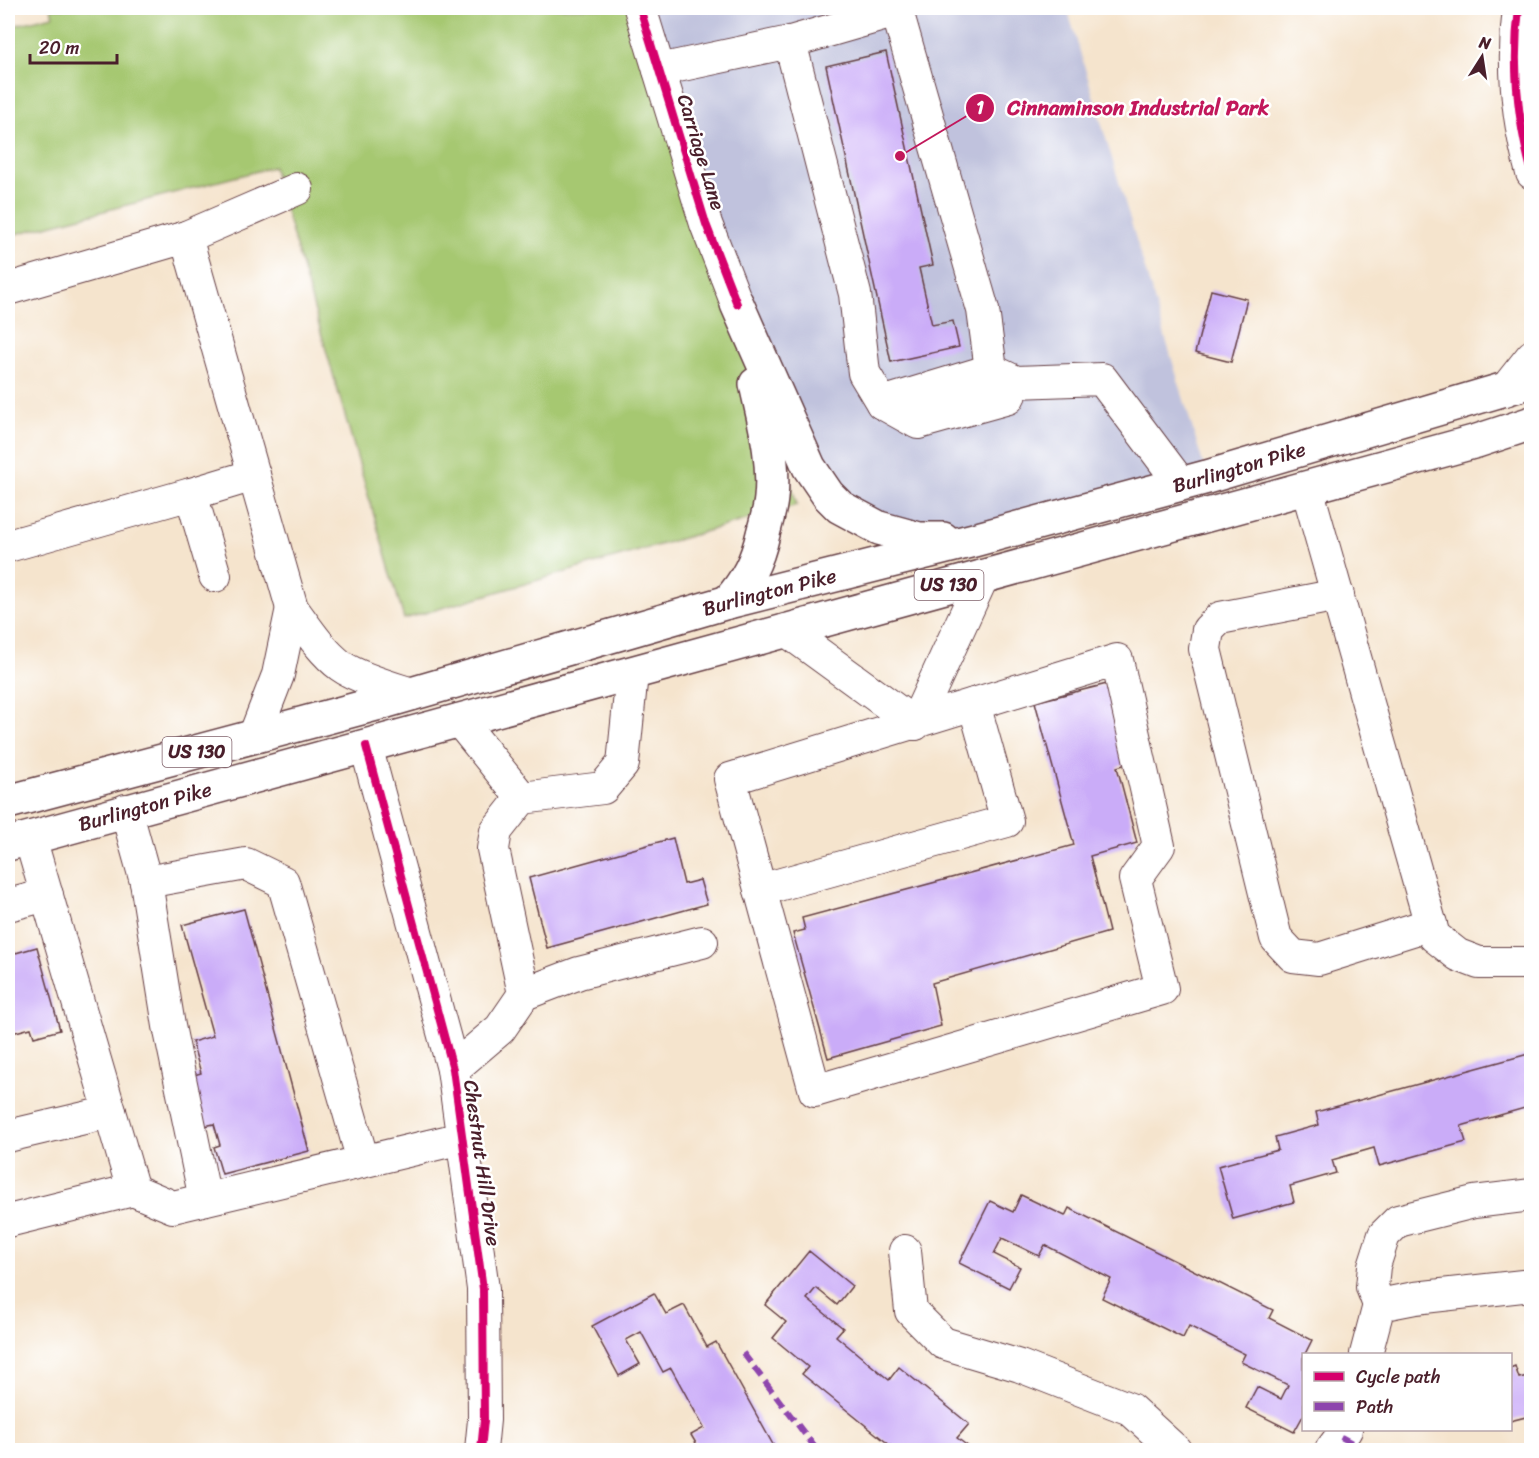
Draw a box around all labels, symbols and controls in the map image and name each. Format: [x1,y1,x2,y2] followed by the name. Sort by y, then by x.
[30,27,117,65] scale bar
[1452,27,1512,87] north arrow
[1476,27,1494,58] text: N
[39,32,79,64] text: 20 m
[965,88,1281,127] callout: Cinnaminson Industrial Park
[1006,89,1270,127] text: Cinnaminson Industrial Park
[667,90,735,215] street label: Carriage Lane
[976,92,984,124] text: 1
[1169,431,1310,503] street label: Burlington Pike
[698,558,840,626] street label: Burlington Pike
[914,570,984,600] road number: US 130
[162,737,232,767] road number: US 130
[74,771,216,841] street label: Burlington Pike
[453,1078,511,1248] street label: Chestnut Hill Drive
[1302,1353,1512,1431] legend
[1356,1361,1440,1393] text: Cycle path
[1356,1391,1393,1423] text: Path

